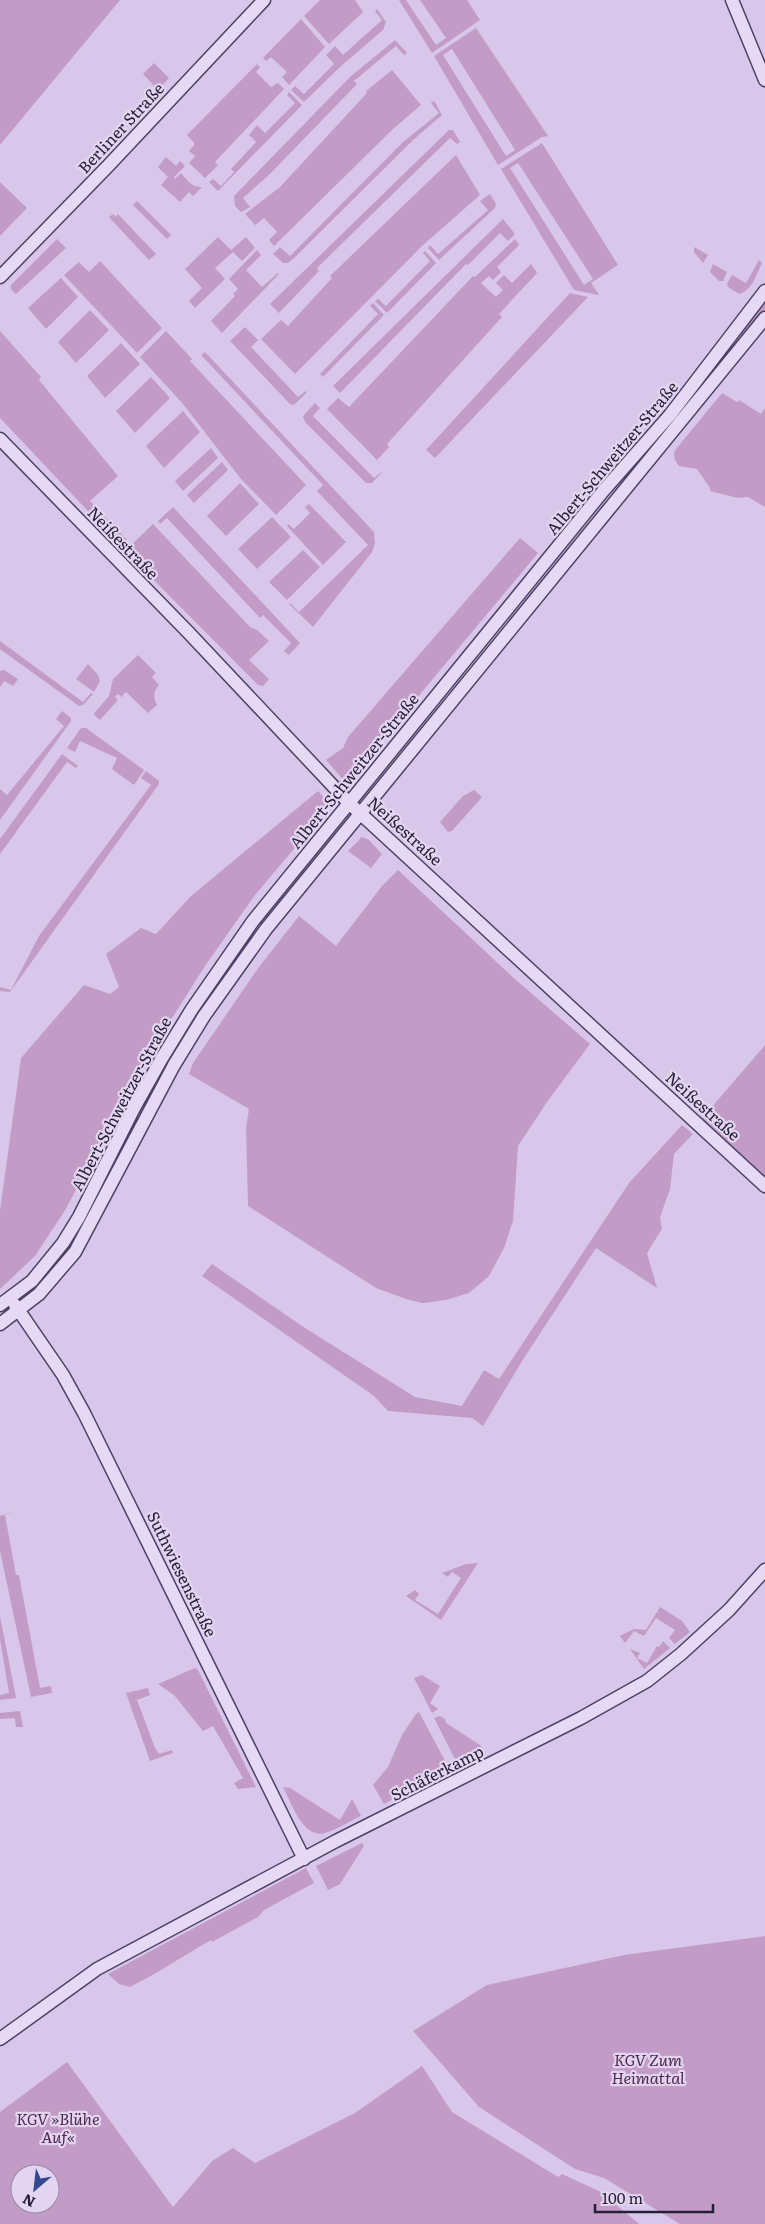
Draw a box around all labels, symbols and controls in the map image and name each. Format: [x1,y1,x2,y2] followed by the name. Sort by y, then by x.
[72,76,169,178] street label: Berliner Straße
[540,375,683,539] street label: Albert-Schweitzer-Straße
[83,500,165,584] street label: Neißestraße
[283,687,424,853] street label: Albert-Schweitzer-Straße
[363,790,448,870] street label: Neißestraße
[64,1012,176,1195] street label: Albert-Schweitzer-Straße
[661,1065,746,1145] street label: Neißestraße
[142,1507,224,1640] street label: Suthwiesenstraße
[386,1738,487,1806] street label: Schäferkamp
[611,2047,685,2089] park label: KGV Zum Heimattal
[16,2106,100,2148] park label: KGV »Blühe Auf«
[10,2164,60,2214] north arrow
[595,2182,712,2214] scale bar
[602,2186,643,2209] text: 100 m
[18,2190,38,2213] text: N

